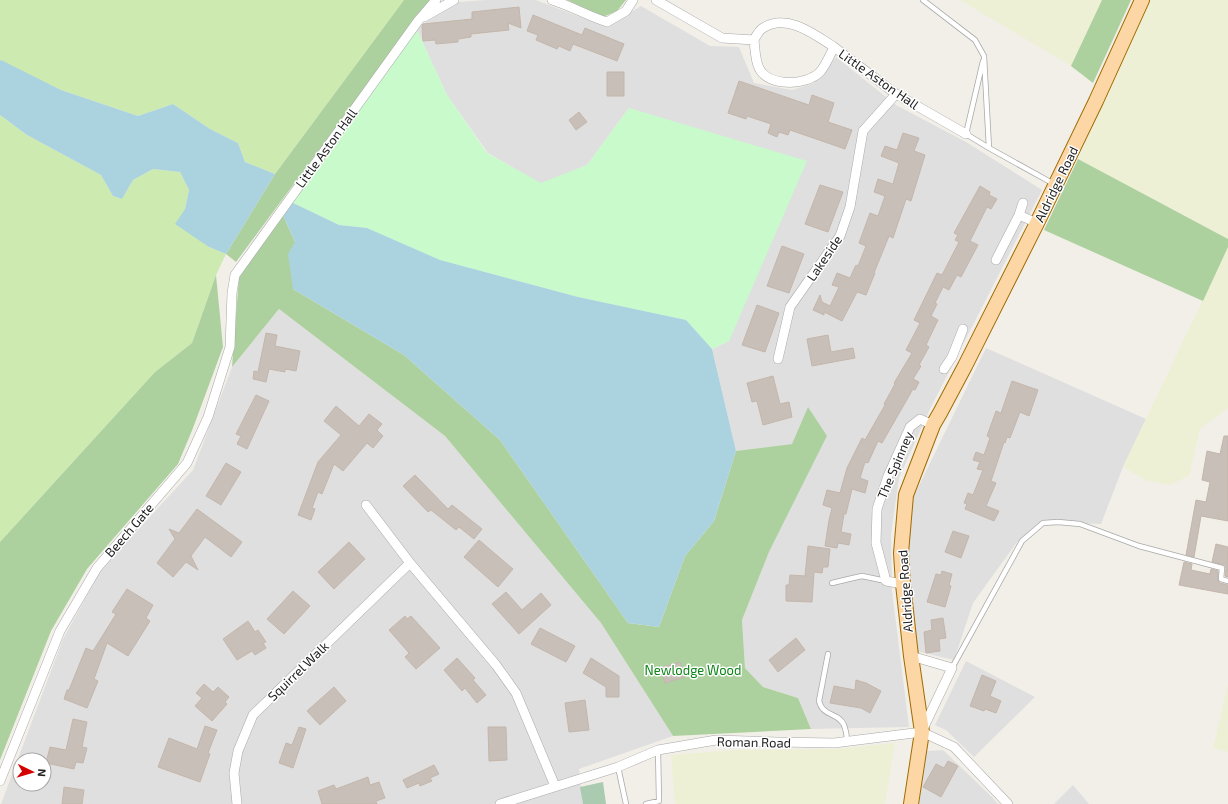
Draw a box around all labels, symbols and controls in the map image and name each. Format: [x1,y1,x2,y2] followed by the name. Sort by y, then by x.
[836,45,922,113] street label: Little Aston Hall
[292,105,360,191] street label: Little Aston Hall
[1031,144,1081,224] street label: Aldridge Road
[803,232,845,284] street label: Lakeside
[874,429,916,501] street label: The Spinney
[101,500,157,560] street label: Beech Gate
[894,549,916,633] street label: Aldridge Road
[264,638,332,704] street label: Squirrel Walk
[645,662,741,678] park label: Newlodge Wood
[717,733,791,751] street label: Roman Road
[12,752,52,792] north arrow
[36,768,49,777] text: N

